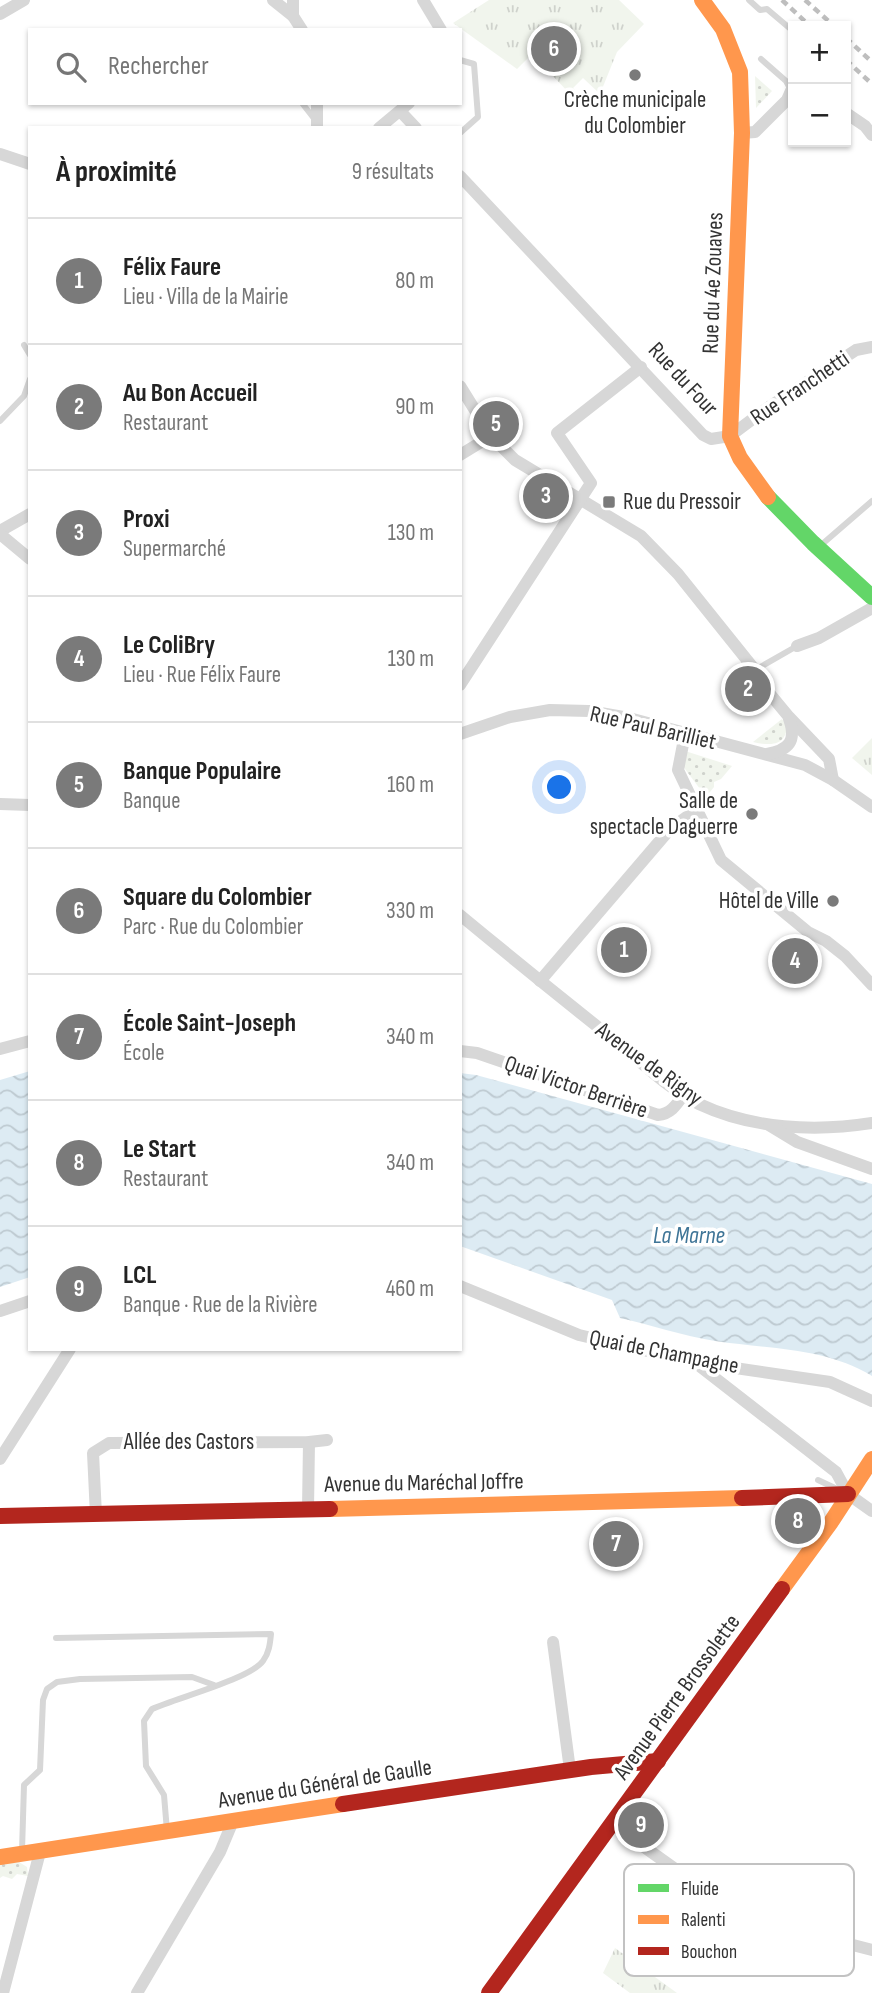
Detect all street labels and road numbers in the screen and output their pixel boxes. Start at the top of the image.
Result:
street label: Rue du 4e Zouaves [697,212,729,354]
street label: Rue du Four [642,336,724,422]
street label: Rue Franchetti [745,345,855,431]
street label: Rue Paul Barilliet [587,700,719,756]
street label: Avenue de Rigny [589,1015,708,1112]
street label: Quai Victor Berrière [501,1049,651,1125]
street label: Quai de Champagne [587,1324,741,1380]
street label: Allée des Castors [123,1428,254,1456]
street label: Avenue du Maréchal Joffre [323,1467,524,1499]
street label: Avenue Pierre Brossolette [607,1609,746,1786]
street label: Avenue du Général de Gaulle [215,1753,434,1815]

